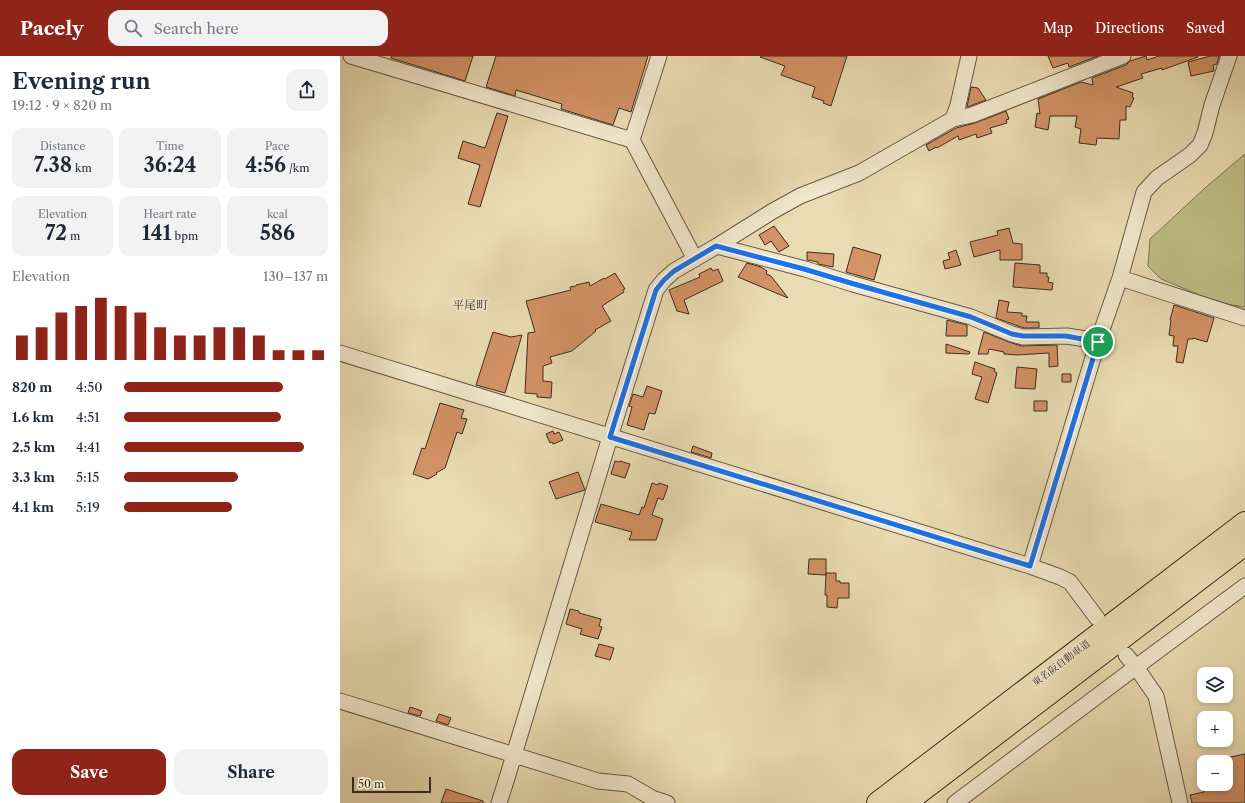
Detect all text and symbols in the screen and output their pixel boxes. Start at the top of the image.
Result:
search box [108,10,388,46]
text: Pacely [20,17,84,40]
icon: search [122,17,144,39]
text: Search here [154,19,239,38]
text: Map [1043,19,1073,37]
text: Directions [1095,19,1164,37]
text: Saved [1186,19,1225,37]
text: Evening run [12,68,151,95]
button: share [286,69,328,111]
text: 19:12 · 9 × 820 m [12,97,112,113]
text: Distance [40,139,85,153]
text: Time [156,139,184,153]
text: Pace [265,139,290,153]
text: 7.38 [34,153,72,177]
text: 36:24 [144,153,196,177]
text: 4:56 [245,153,286,177]
text: km [72,161,92,175]
text: /km [286,161,309,175]
text: Elevation [38,207,87,221]
text: Heart rate [143,207,197,221]
text: kcal [267,207,288,221]
text: 72 [45,221,67,245]
text: 141 [142,221,172,245]
text: 586 [260,221,295,245]
text: m [67,229,80,243]
text: bpm [172,229,198,243]
text: Elevation [12,268,70,284]
text: 130–137 m [263,268,328,284]
district label: 平尾町 [452,297,488,312]
pin [1081,325,1115,359]
icon: arrive [1087,331,1109,353]
text: 820 m [12,379,52,395]
text: 4:50 [76,379,102,395]
text: 1.6 km [12,409,54,425]
text: 4:51 [76,409,100,425]
text: 2.5 km [12,439,55,455]
text: 4:41 [76,439,100,455]
text: 3.3 km [12,469,55,485]
text: 5:15 [76,469,99,485]
text: 4.1 km [12,499,54,515]
text: 5:19 [76,499,100,515]
street label: 東名阪自動車道 [1029,637,1093,689]
map controls [1197,667,1233,791]
button: layers [1197,667,1233,703]
button: + [1197,711,1233,747]
button: Save [12,749,166,795]
button: Share [174,749,328,795]
button: − [1197,755,1233,791]
scale bar [352,775,431,794]
text: 50 m [358,777,384,791]

